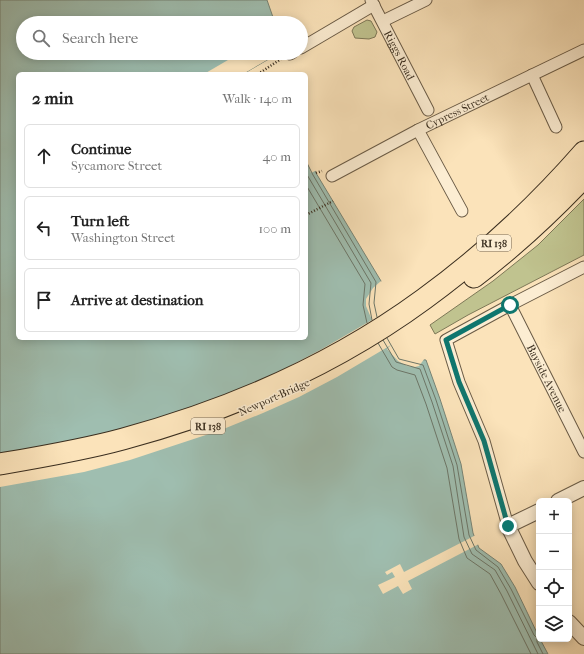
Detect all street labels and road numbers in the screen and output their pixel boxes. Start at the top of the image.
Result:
street label: Riggs Road [381,28,418,83]
street label: Cypress Street [424,91,491,132]
road number: RI 138 [477,235,511,251]
street label: Bayside Avenue [524,342,569,415]
street label: Newport Bridge [237,376,312,419]
road number: RI 138 [191,418,225,434]

